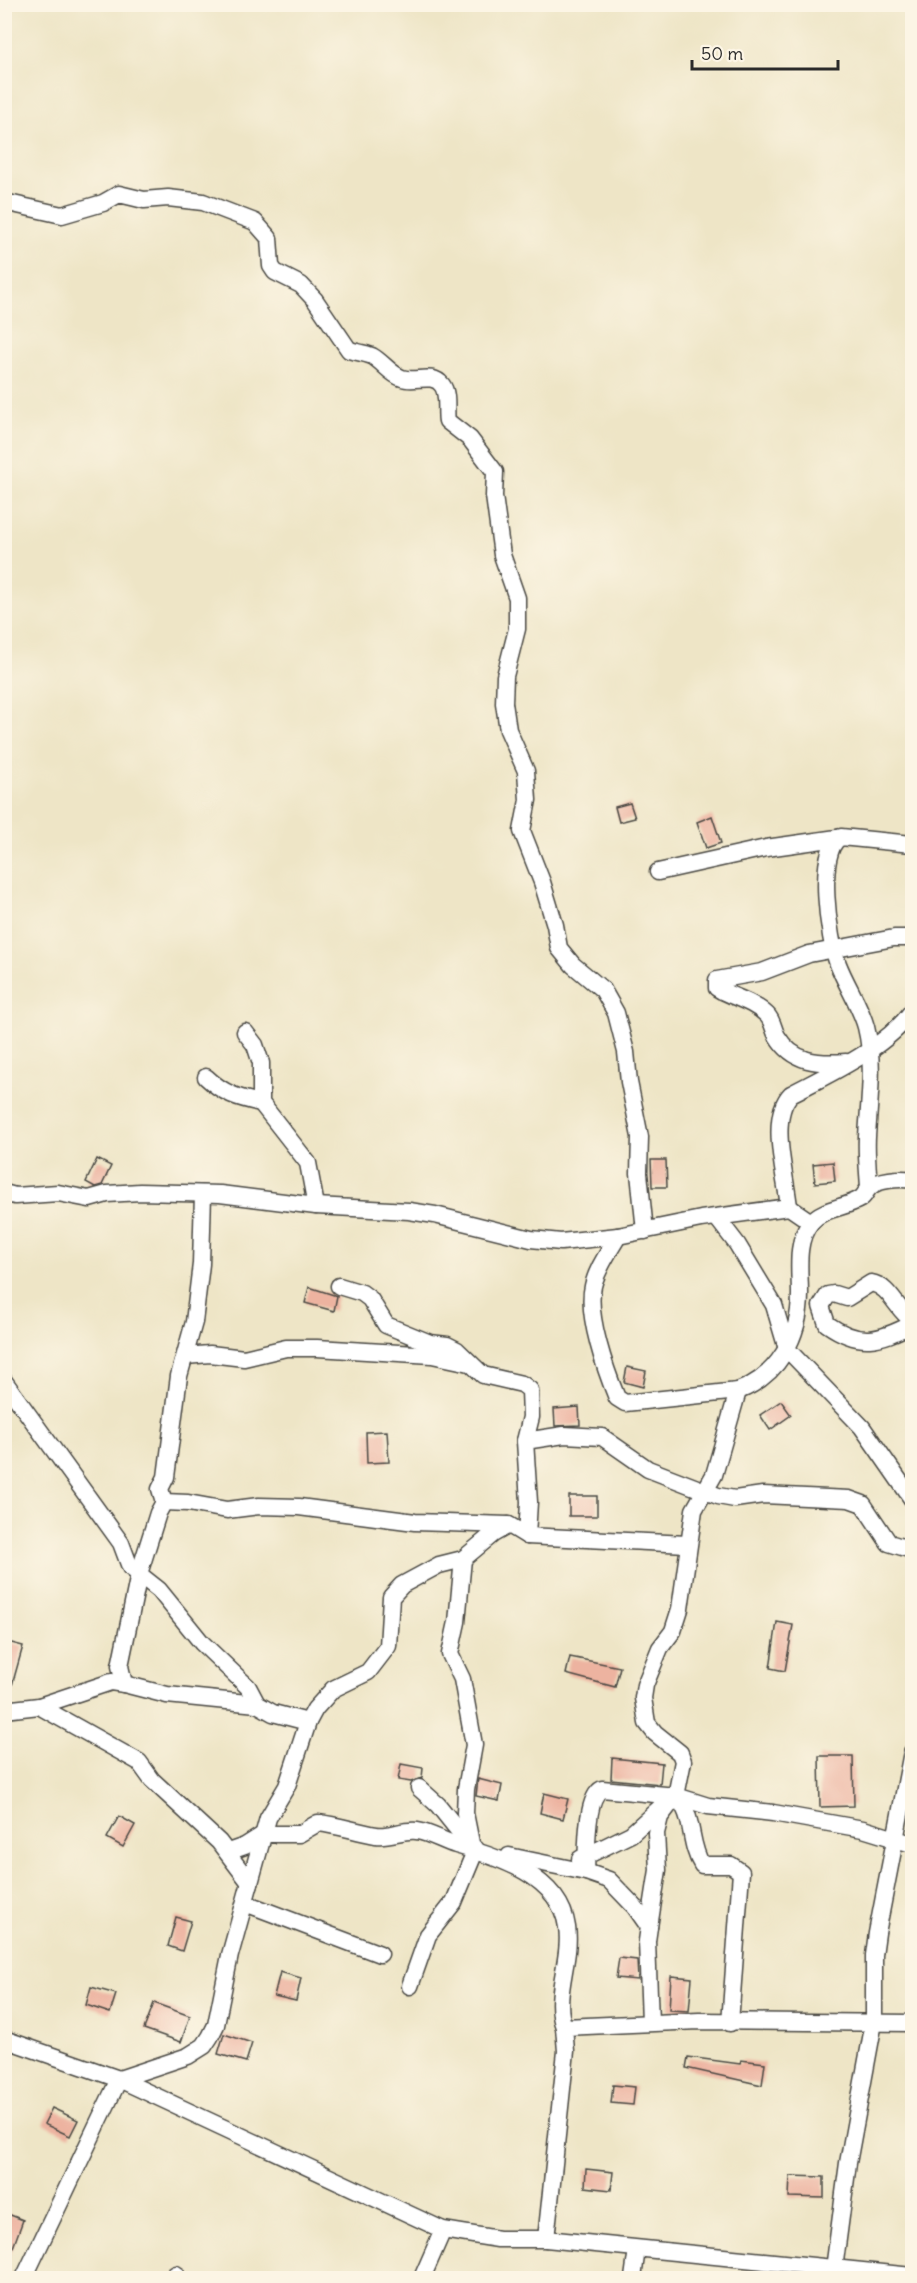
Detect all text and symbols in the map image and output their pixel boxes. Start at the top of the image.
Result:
scale bar [692,33,838,71]
text: 50 m [701,42,743,65]

